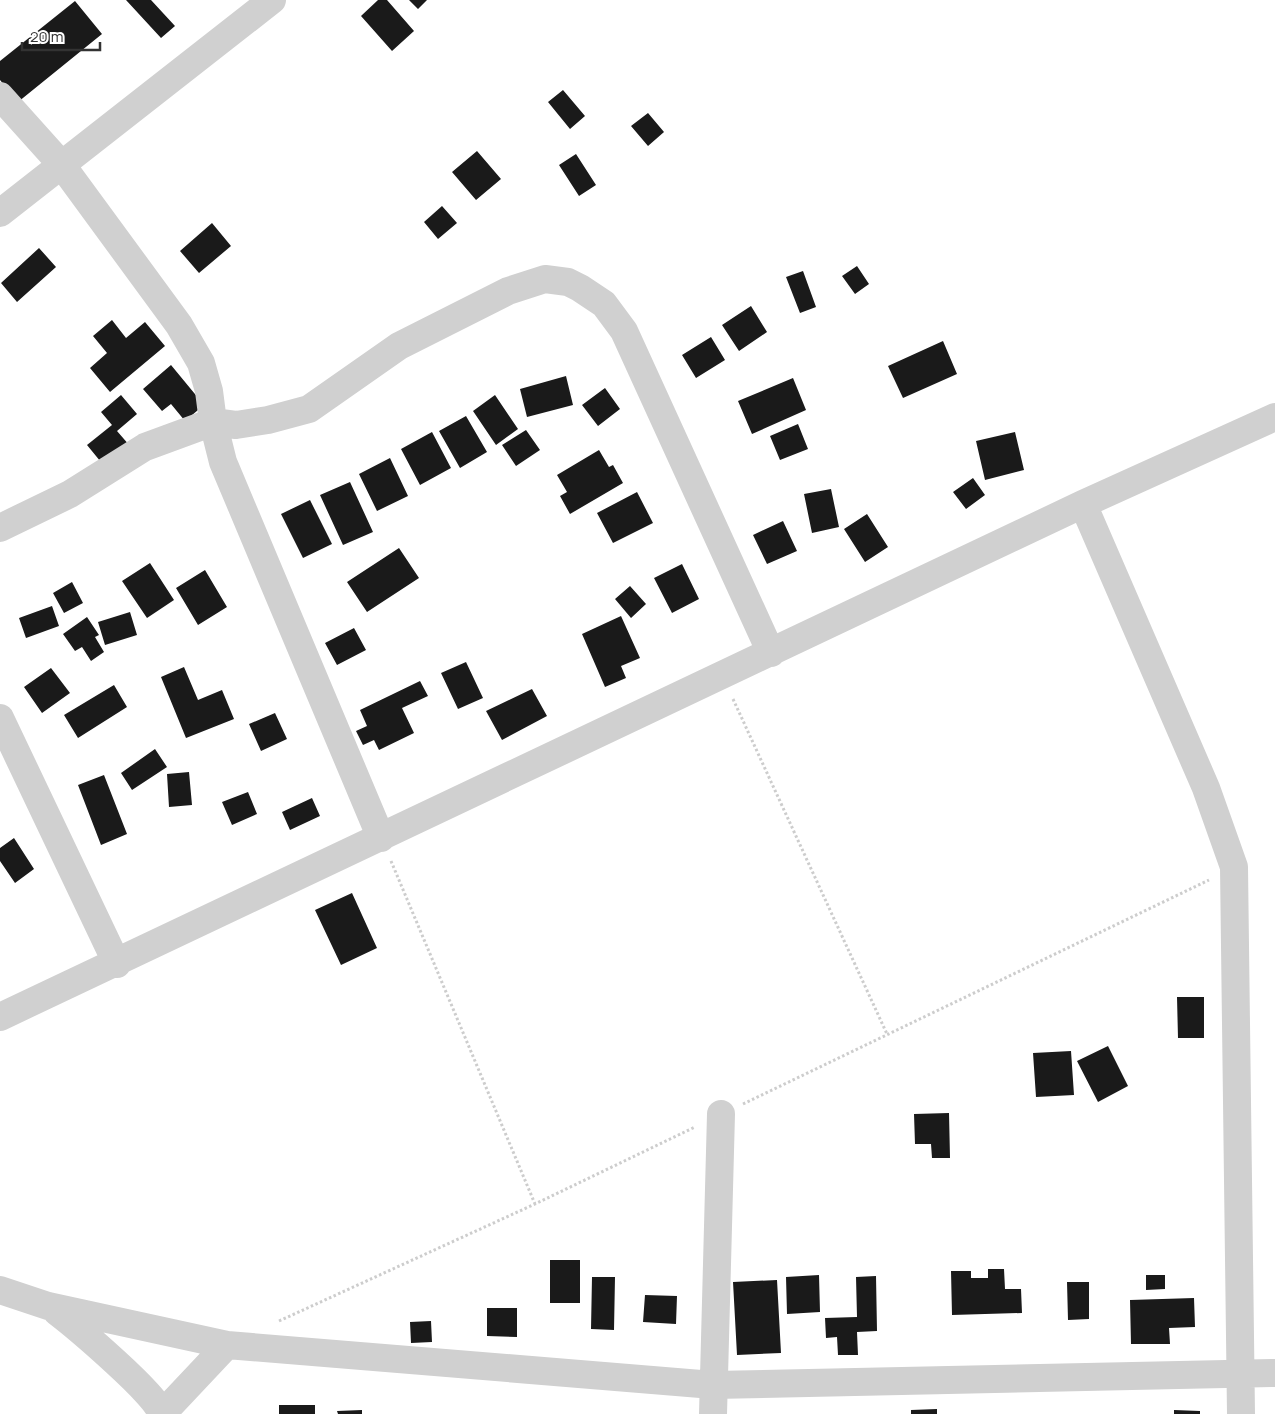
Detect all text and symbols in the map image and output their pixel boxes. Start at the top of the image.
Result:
scale bar [22,20,100,52]
text: 20 m [30,26,63,47]

